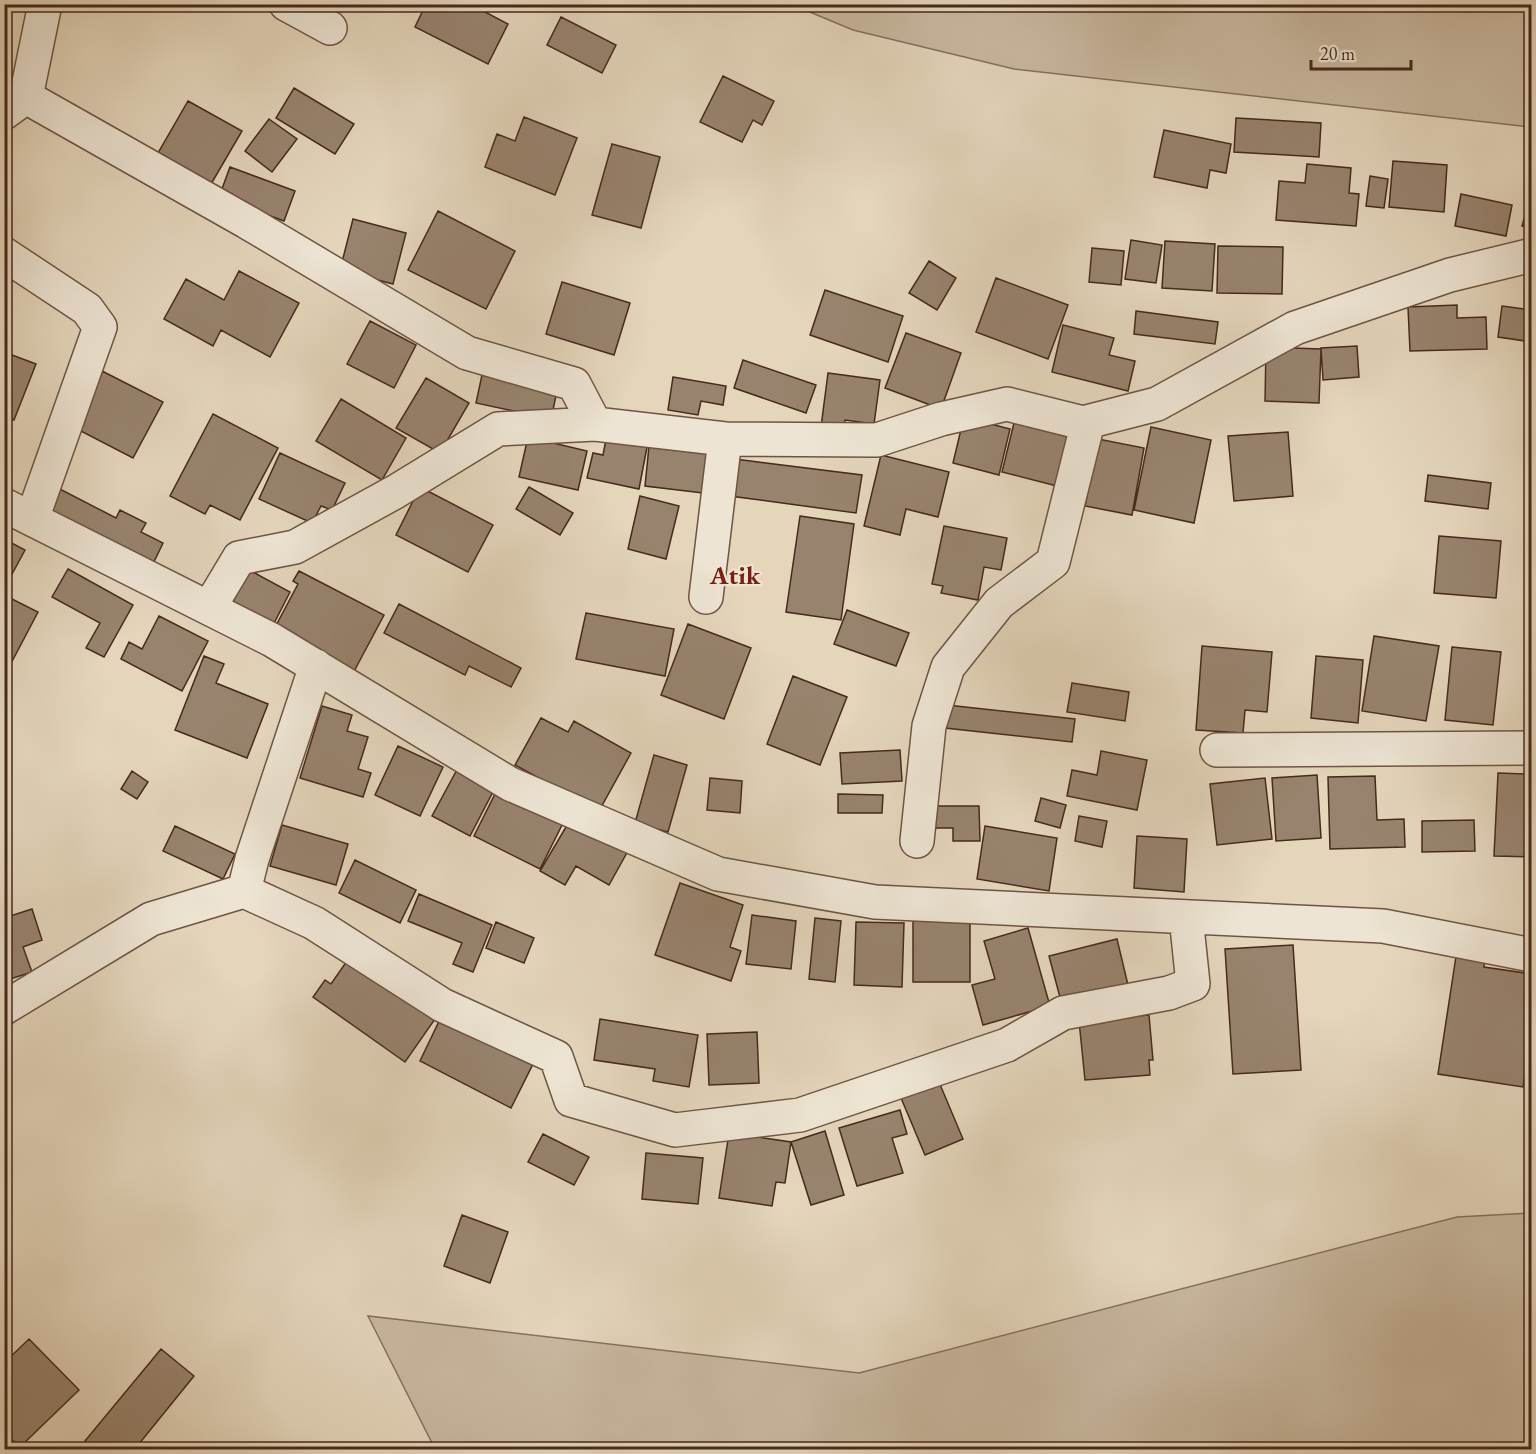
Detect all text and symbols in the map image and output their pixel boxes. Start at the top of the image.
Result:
scale bar [1311,33,1412,71]
text: 20 m [1320,42,1355,65]
district label: Atik [709,558,761,592]

